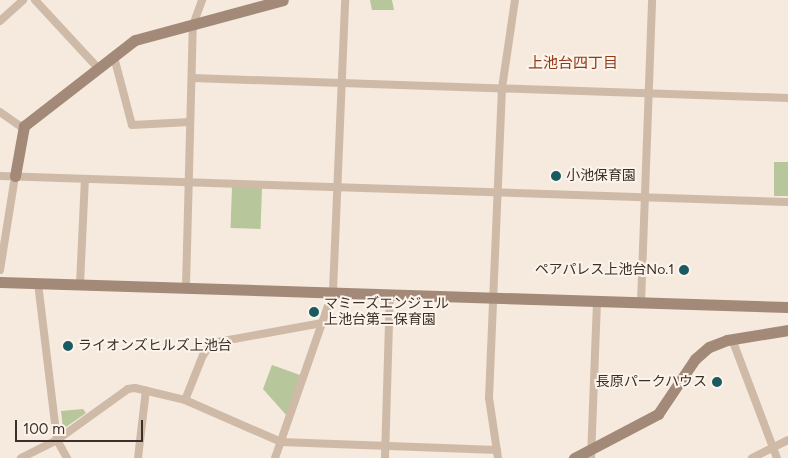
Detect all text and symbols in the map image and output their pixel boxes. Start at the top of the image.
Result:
district label: 上池台四丁目 [528,55,618,73]
place label: 小池保育園 [566,168,636,184]
marker: 小池保育園 [550,170,562,182]
place label: ペアパレス上池台No.1 [534,262,674,278]
marker: ペアパレス上池台No.1 [678,264,690,276]
place label: マミーズエンジェル 上池台第二保育園 [324,296,450,328]
marker: マミーズエンジェル 上池台第二保育園 [308,306,320,318]
place label: ライオンズヒルズ上池台 [78,338,232,354]
marker: ライオンズヒルズ上池台 [62,340,74,352]
place label: 長原パークハウス [595,374,707,390]
marker: 長原パークハウス [711,376,723,388]
scale bar [18,410,145,442]
text: 100 m [23,420,65,438]

